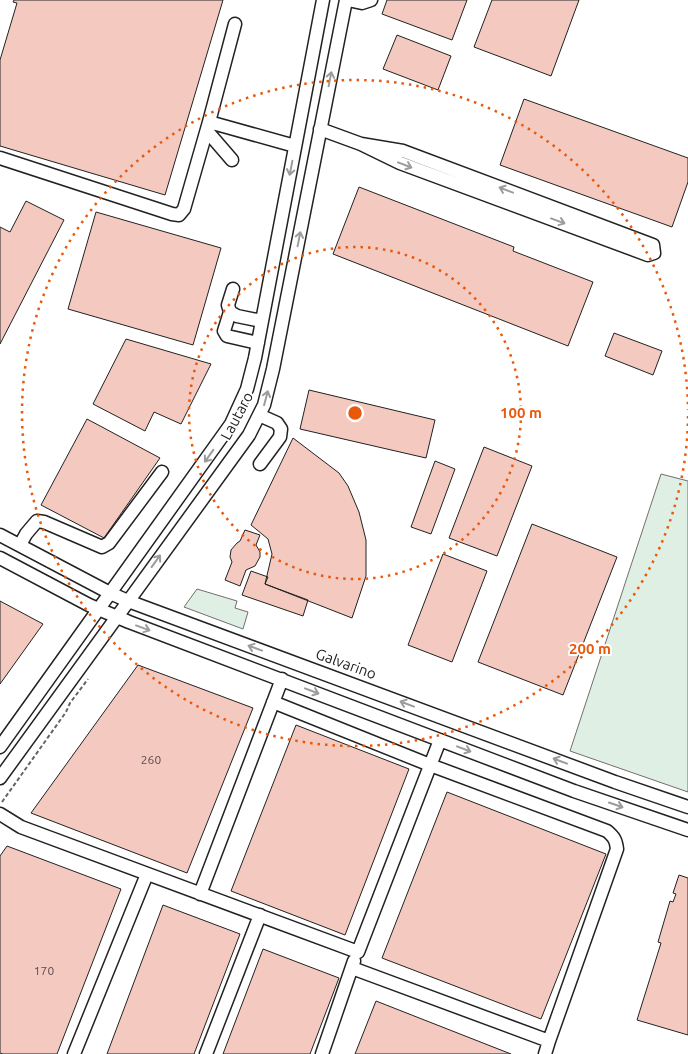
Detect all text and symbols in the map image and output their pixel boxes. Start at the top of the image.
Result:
one-way arrow [326,72,336,88]
one-way arrow [285,160,295,176]
one-way arrow [397,160,412,170]
one-way arrow [499,185,514,194]
one-way arrow [549,217,565,226]
one-way arrow [295,231,304,247]
street label: Lautaro [217,389,256,443]
one-way arrow [261,390,271,406]
centre of rings [346,404,364,422]
text: 100 m [500,404,542,421]
one-way arrow [204,449,214,463]
one-way arrow [151,555,162,568]
one-way arrow [135,624,151,633]
text: 200 m [569,640,611,657]
one-way arrow [248,643,263,652]
street label: Galvarino [314,645,379,682]
one-way arrow [304,687,319,696]
one-way arrow [400,699,416,708]
one-way arrow [456,745,471,754]
house number: 260 [141,753,161,766]
one-way arrow [552,756,568,765]
one-way arrow [608,801,623,810]
house number: 170 [34,964,54,977]

